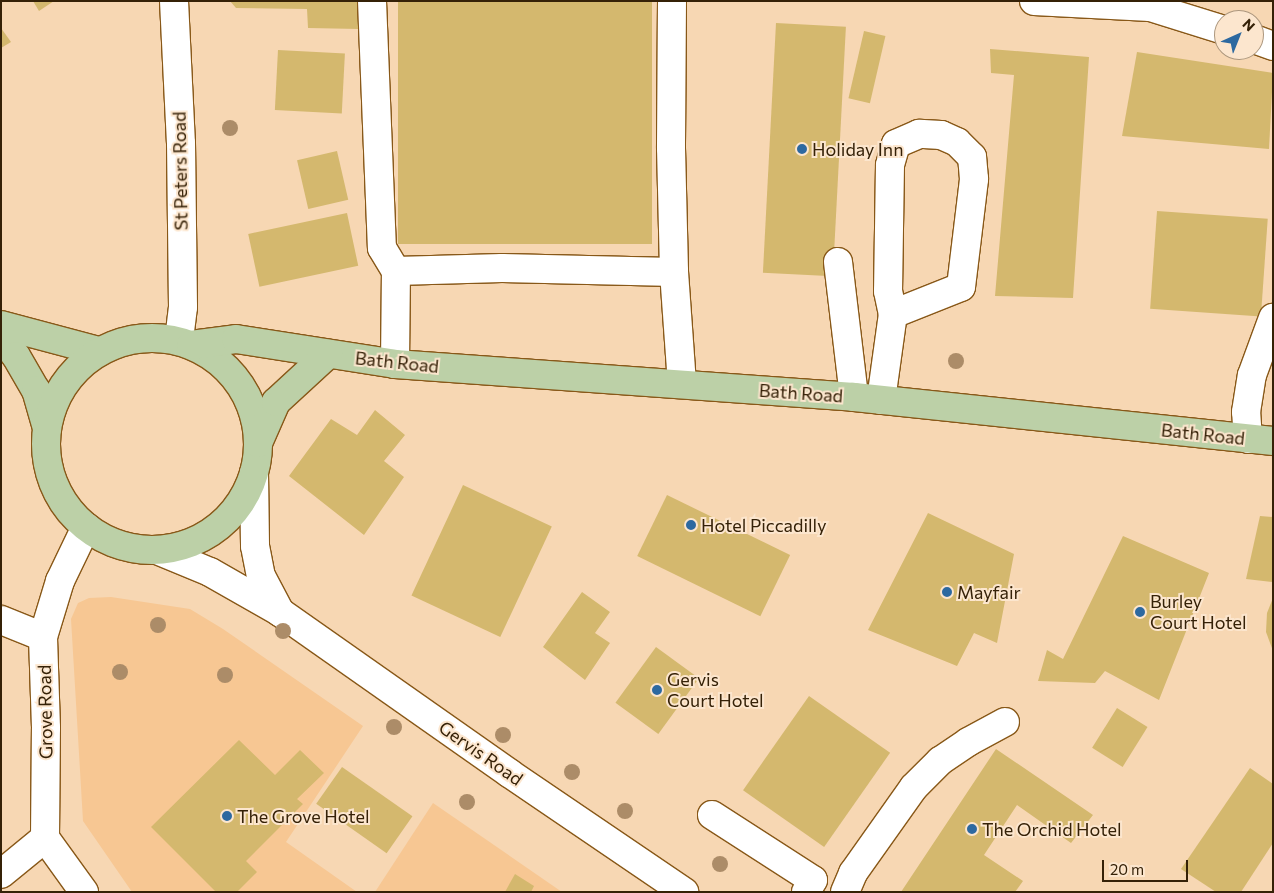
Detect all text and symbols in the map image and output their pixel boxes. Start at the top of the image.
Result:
north arrow [1214,10,1264,60]
text: N [1239,15,1259,34]
street label: St Peters Road [168,111,192,231]
place label: Holiday Inn [812,138,903,160]
marker: Holiday Inn [796,143,808,155]
street label: Bath Road [354,347,440,377]
street label: Bath Road [758,379,844,407]
street label: Bath Road [1160,419,1246,449]
place label: Hotel Piccadilly [701,514,826,536]
marker: Hotel Piccadilly [685,519,697,531]
place label: Mayfair [957,581,1021,603]
marker: Mayfair [941,586,953,598]
place label: Burley Court Hotel [1150,591,1247,634]
marker: Burley Court Hotel [1134,606,1146,618]
street label: Grove Road [33,665,57,759]
place label: Gervis Court Hotel [667,669,764,712]
marker: Gervis Court Hotel [651,684,663,696]
street label: Gervis Road [435,716,527,790]
place label: The Grove Hotel [237,805,370,827]
marker: The Grove Hotel [221,810,233,822]
place label: The Orchid Hotel [982,818,1121,840]
marker: The Orchid Hotel [966,823,978,835]
scale bar [1104,850,1190,882]
text: 20 m [1110,860,1144,878]

